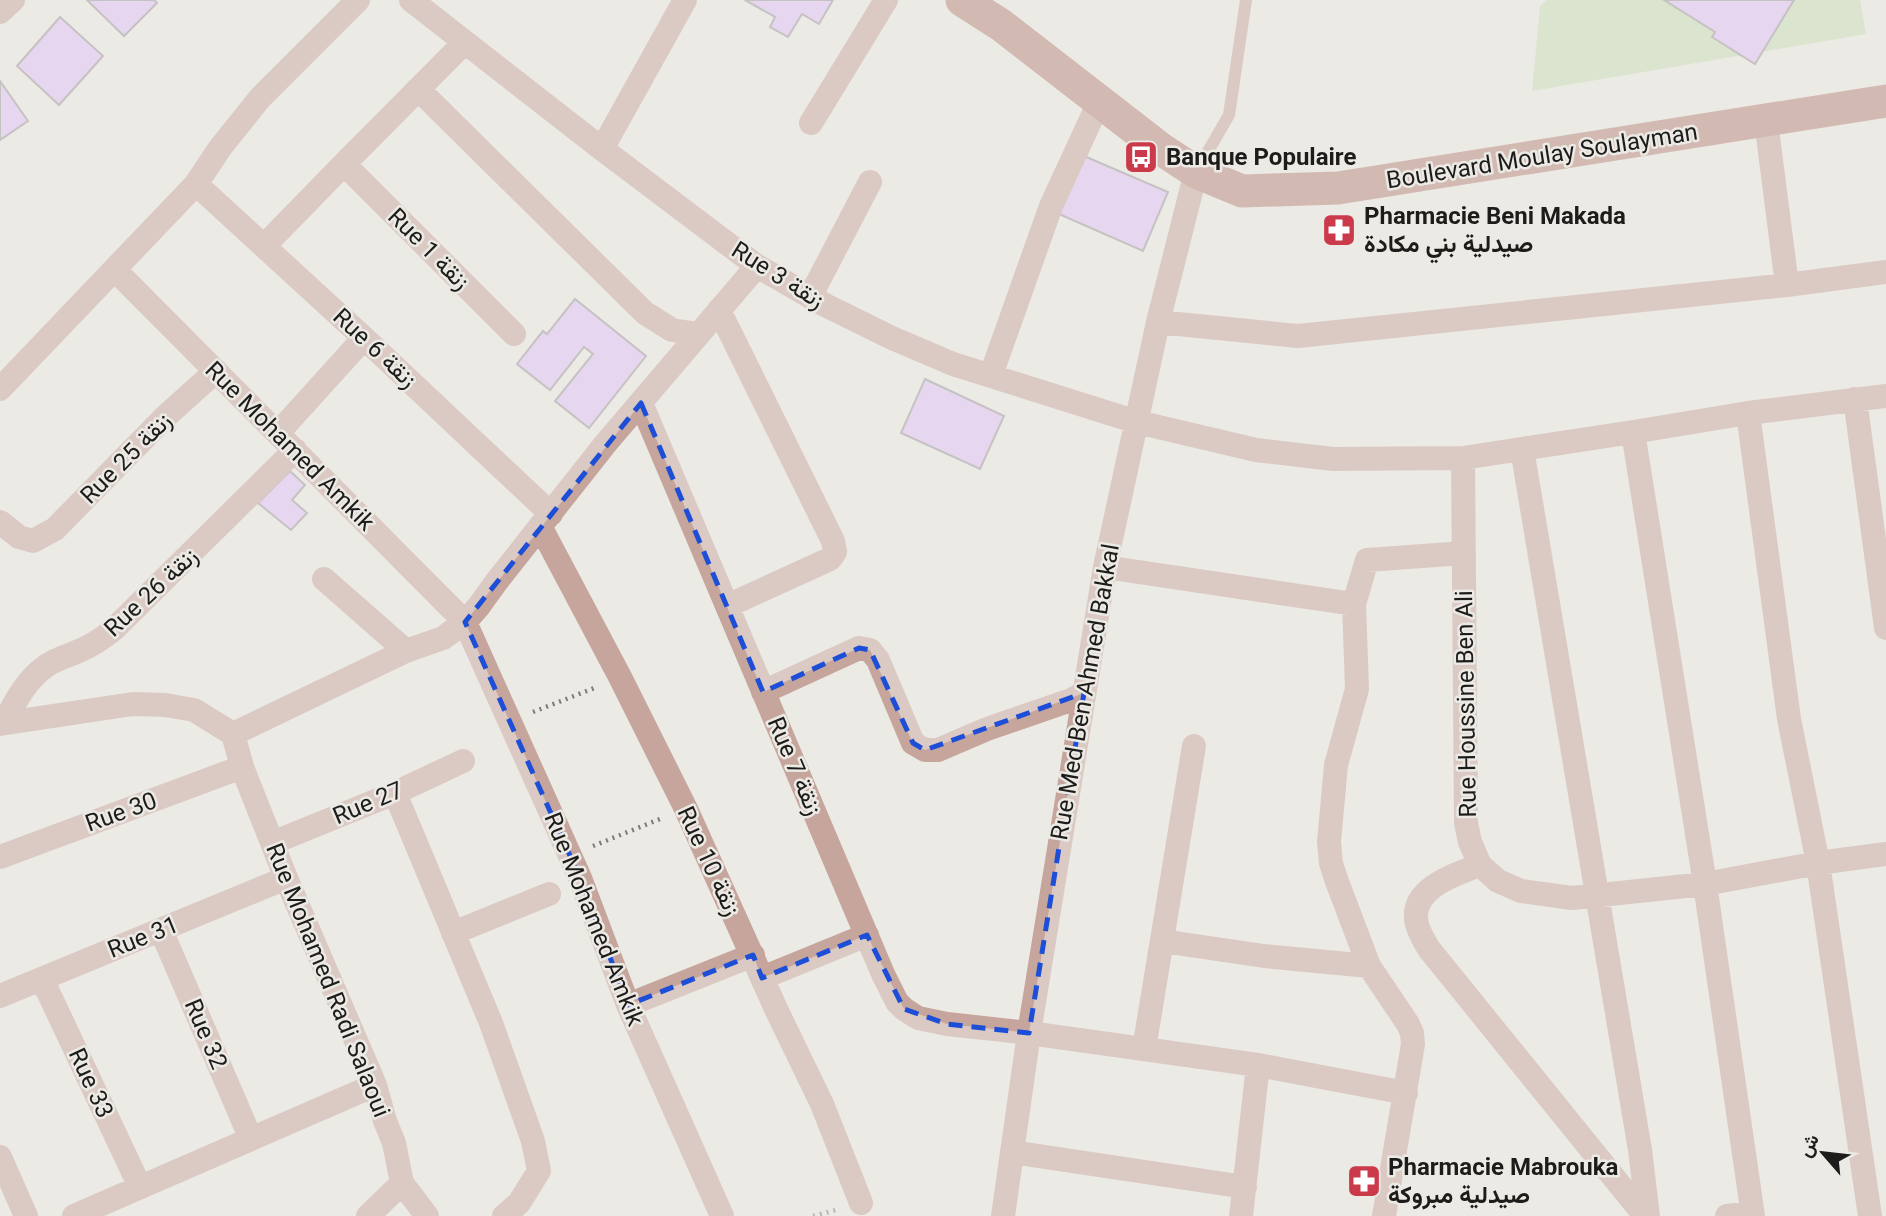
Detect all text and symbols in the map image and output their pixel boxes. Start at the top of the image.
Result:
street label: Boulevard Moulay Soulayman [1384,118,1700,194]
bus stop icon: Banque Populaire [1122,138,1160,176]
place label: Banque Populaire [1166,143,1356,171]
street label: Rue 1 زنقة [382,202,476,296]
place label: Pharmacie Beni Makada صيدلية بني مكادة [1364,202,1626,264]
pharmacy icon: Pharmacie Beni Makada صيدلية بني مكادة [1320,211,1358,249]
street label: Rue 3 زنقة [726,236,829,315]
street label: Rue 6 زنقة [327,302,423,394]
street label: Rue Mohamed Amkik [200,356,381,537]
street label: Rue 25 زنقة [75,407,178,510]
street label: Rue 26 زنقة [99,542,204,643]
street label: Rue Med Ben Ahmed Bakkal [1045,542,1125,842]
street label: Rue Houssine Ben Ali [1450,590,1482,818]
street label: Rue 7 زنقة [761,713,828,820]
street label: Rue 27 [329,776,407,830]
street label: Rue 30 [82,786,160,838]
street label: Rue 10 زنقة [671,802,747,921]
street label: Rue Mohamed Amkik [538,808,650,1031]
street label: Rue Mohamed Radi Salaoui [260,839,396,1121]
street label: Rue 31 [104,910,182,964]
street label: Rue 32 [179,995,233,1073]
street label: Rue 33 [63,1044,119,1122]
north arrow [1788,1118,1858,1188]
text: ش [1793,1130,1824,1161]
place label: Pharmacie Mabrouka صيدلية مبروكة [1388,1153,1619,1210]
pharmacy icon: Pharmacie Mabrouka صيدلية مبروكة [1345,1162,1383,1200]

